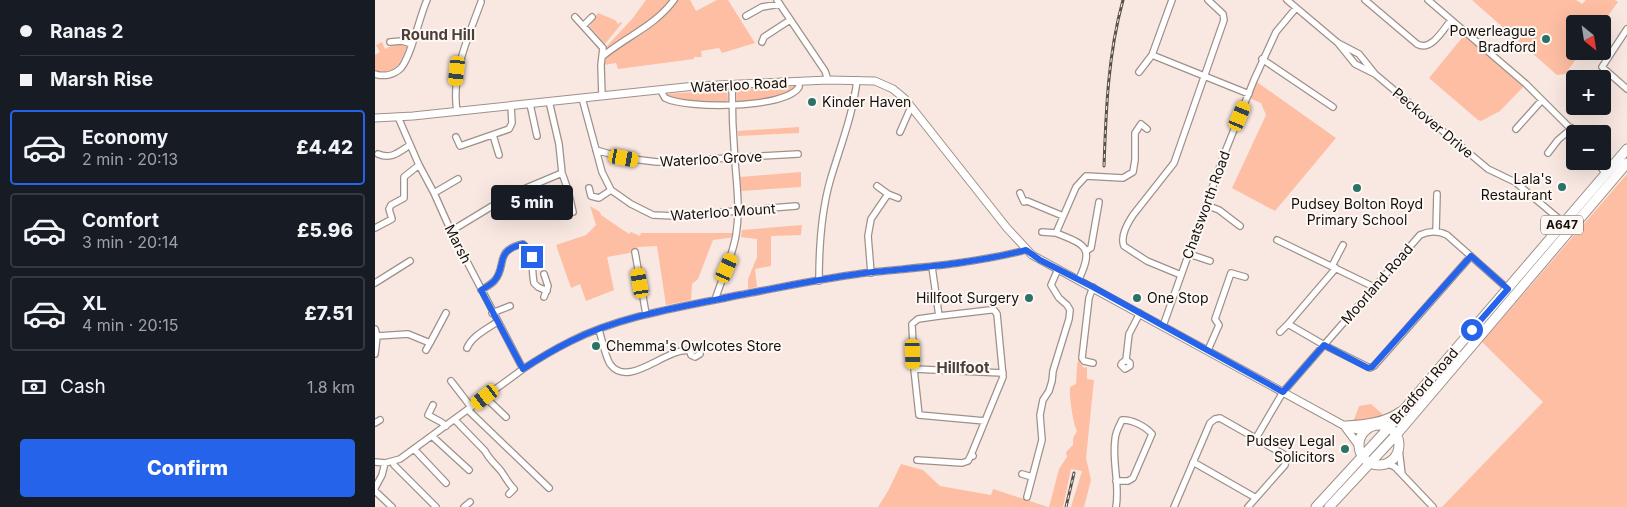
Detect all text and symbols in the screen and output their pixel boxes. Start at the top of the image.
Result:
north arrow [1566,15,1611,60]
map controls [1566,15,1611,170]
text: Ranas 2 [50,20,123,43]
place label: Powerleague Bradford [1450,22,1536,55]
district label: Round Hill [401,25,475,44]
marker: Powerleague Bradford [1540,33,1552,45]
car [447,55,466,87]
text: Marsh Rise [50,68,153,91]
button: + [1566,70,1611,115]
street label: Waterloo Road [690,73,788,96]
street label: Peckover Drive [1389,84,1477,161]
place label: Kinder Haven [822,93,911,110]
marker: Kinder Haven [806,96,818,108]
car [1227,99,1252,133]
icon: car [22,125,67,170]
button: − [1566,125,1611,170]
text: Economy [82,126,168,149]
text: £4.42 [296,136,353,159]
street label: Waterloo Grove [659,147,763,170]
car [607,148,640,168]
street label: Chatsworth Road [1178,148,1233,261]
text: 2 min · 20:13 [82,149,178,169]
place label: Lala's Restaurant [1481,170,1552,203]
marker: Lala's Restaurant [1556,181,1568,193]
marker: Pudsey Bolton Royd Primary School [1351,182,1363,194]
callout: 5 min [491,184,573,220]
text: 5 min [510,192,554,212]
place label: Pudsey Bolton Royd Primary School [1291,195,1423,228]
street label: Waterloo Mount [670,199,777,224]
icon: car [22,208,67,253]
text: Comfort [82,209,159,232]
road number: A647 [1541,216,1583,234]
text: £5.96 [297,219,353,242]
street label: Marsh [441,221,475,266]
text: 3 min · 20:14 [82,232,179,252]
street label: Moorland Road [1337,240,1416,327]
route end [521,246,543,268]
car [714,251,739,285]
car [630,267,649,299]
place label: Hillfoot Surgery [916,289,1019,306]
place label: One Stop [1147,289,1208,306]
icon: car [22,291,67,336]
text: XL [82,292,107,315]
marker: Hillfoot Surgery [1023,292,1035,304]
marker: One Stop [1131,292,1143,304]
text: £7.51 [304,302,353,325]
text: 4 min · 20:15 [82,315,178,335]
route start [1461,319,1483,341]
place label: Chemma's Owlcotes Store [606,337,781,354]
car [904,339,921,369]
marker: Chemma's Owlcotes Store [590,340,602,352]
street label: Bradford Road [1386,344,1461,427]
district label: Hillfoot [937,358,990,377]
icon: cash [20,373,48,401]
text: Cash [60,375,106,398]
text: 1.8 km [307,377,355,397]
car [468,382,501,412]
place label: Pudsey Legal Solicitors [1246,432,1335,465]
button: Confirm [20,439,355,497]
marker: Pudsey Legal Solicitors [1339,443,1351,455]

